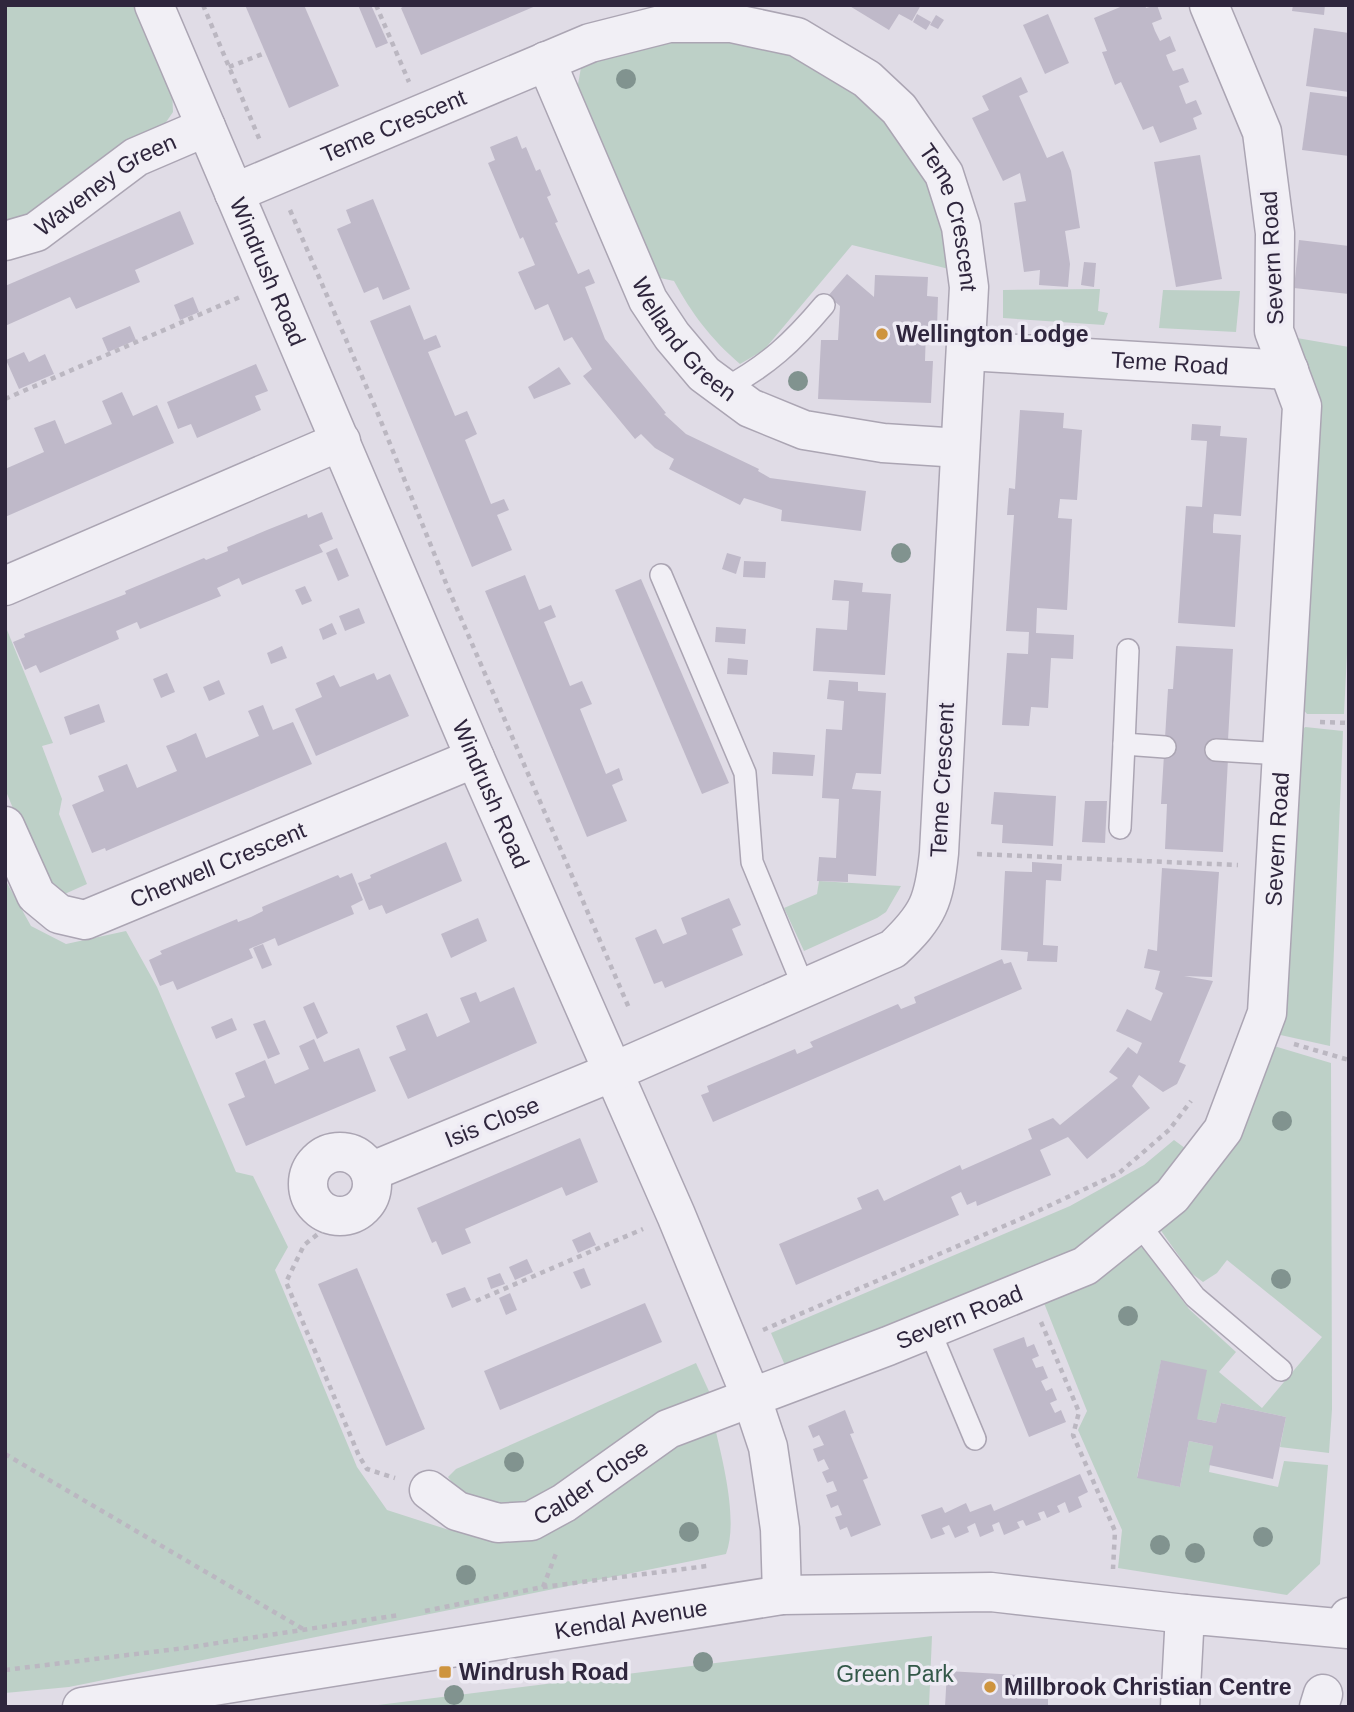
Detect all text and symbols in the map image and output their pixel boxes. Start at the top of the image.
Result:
street label: Teme Crescent [317,84,470,168]
street label: Waveney Green [30,128,180,241]
street label: Teme Crescent [914,138,982,293]
street label: Severn Road [1256,190,1288,326]
street label: Windrush Road [225,194,311,350]
street label: Welland Green [627,273,741,406]
place label: Wellington Lodge [896,321,1089,347]
marker: Wellington Lodge [874,326,890,342]
street label: Teme Road [1110,347,1229,379]
street label: Teme Crescent [925,701,959,858]
street label: Windrush Road [447,716,535,872]
street label: Severn Road [1260,771,1294,907]
street label: Cherwell Crescent [126,817,310,913]
street label: Isis Close [441,1091,543,1153]
street label: Severn Road [892,1280,1026,1354]
street label: Calder Close [529,1434,653,1530]
street label: Kendal Avenue [553,1594,709,1644]
place label: Windrush Road [459,1659,629,1685]
park label: Green Park [836,1661,954,1687]
marker: Windrush Road [437,1664,453,1680]
place label: Millbrook Christian Centre [1004,1674,1292,1700]
marker: Millbrook Christian Centre [982,1679,998,1695]

